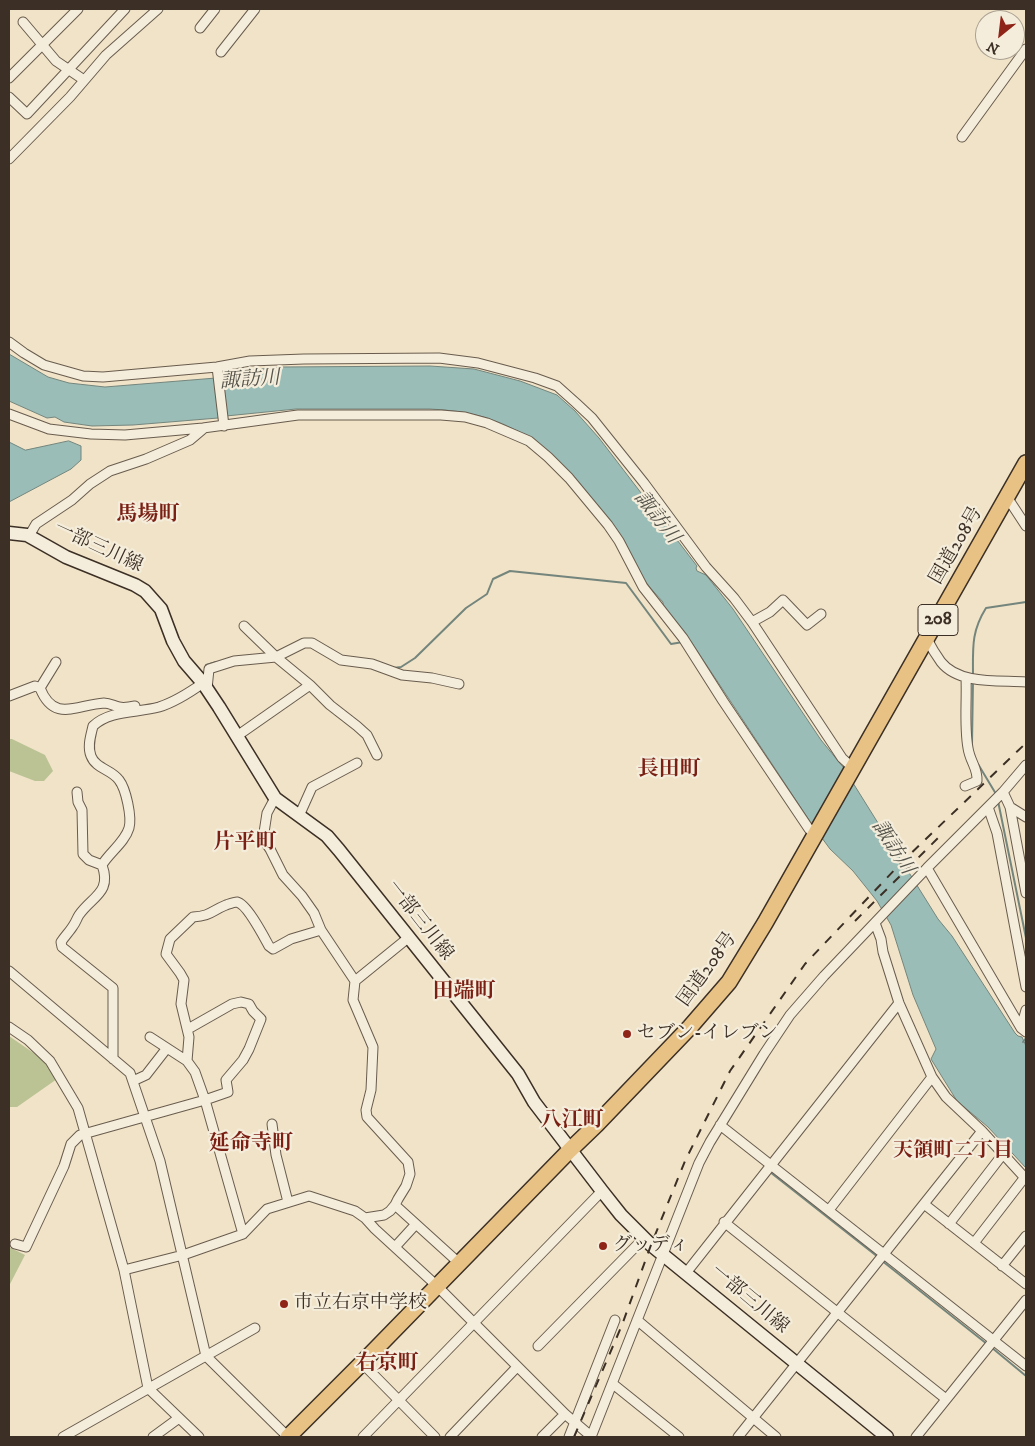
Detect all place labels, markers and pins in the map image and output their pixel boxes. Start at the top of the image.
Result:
place label: セブン-イレブン [637,1023,778,1045]
marker: セブン-イレブン [621,1028,633,1040]
place label: グッディ [613,1235,689,1257]
marker: グッディ [597,1240,609,1252]
place label: 市立右京中学校 [294,1293,427,1315]
marker: 市立右京中学校 [278,1298,290,1310]

